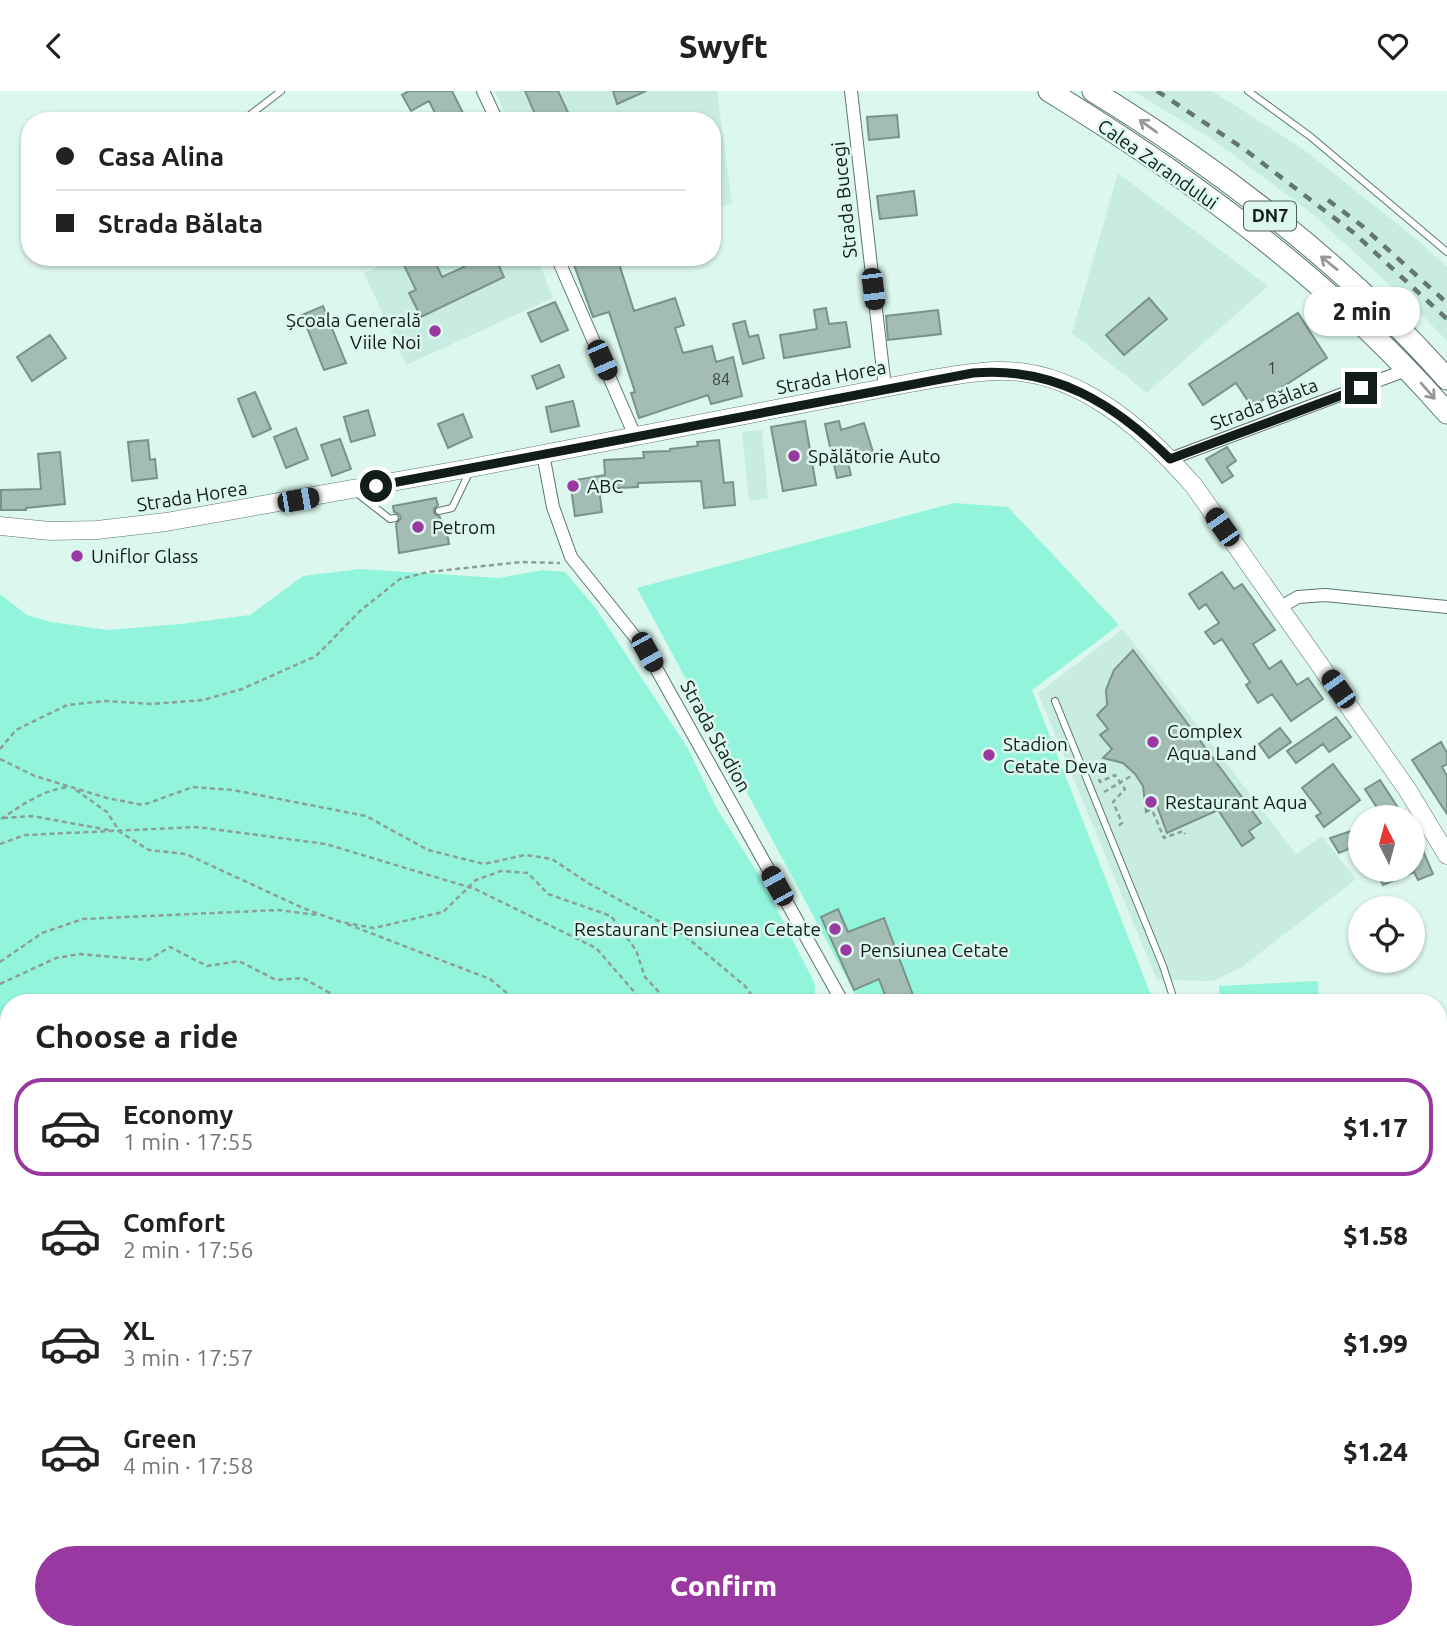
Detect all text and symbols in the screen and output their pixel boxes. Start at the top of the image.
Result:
icon: back [35,27,73,65]
icon: heart [1374,27,1412,65]
text: Swyft [679,28,768,64]
street label: Calea Zarandului [1094,114,1222,214]
one-way arrow [1139,119,1158,133]
street label: Strada Bucegi [827,141,861,259]
text: Casa Alina [98,142,224,171]
road number: DN7 [1244,201,1296,231]
text: Strada Bălata [98,209,263,238]
one-way arrow [1320,256,1339,271]
car [861,267,886,311]
callout: 2 min [1303,287,1419,335]
text: 2 min [1333,299,1391,324]
place label: Școala Generală Viile Noi [286,309,421,353]
marker: Școala Generală Viile Noi [427,323,443,339]
car [584,337,621,383]
street label: Strada Horea [774,356,888,398]
house number: 1 [1267,359,1277,377]
house number: 84 [712,370,730,388]
route end [1345,372,1377,404]
street label: Strada Bălata [1207,373,1321,435]
one-way arrow [1420,382,1436,400]
place label: Spălătorie Auto [808,445,941,467]
marker: Spălătorie Auto [786,448,802,464]
route start [360,470,392,502]
place label: ABC [587,475,623,497]
street label: Strada Horea [135,476,249,516]
marker: ABC [565,478,581,494]
car [276,486,321,514]
car [1202,504,1243,550]
place label: Petrom [432,516,496,538]
marker: Petrom [410,519,426,535]
place label: Uniflor Glass [91,545,198,567]
marker: Uniflor Glass [69,548,85,564]
car [628,629,667,675]
car [1318,666,1359,712]
street label: Strada Stadion [676,676,756,796]
place label: Complex Aqua Land [1167,720,1257,764]
place label: Stadion Cetate Deva [1003,733,1108,777]
marker: Complex Aqua Land [1145,734,1161,750]
marker: Stadion Cetate Deva [981,747,997,763]
place label: Restaurant Aqua [1165,791,1307,813]
marker: Restaurant Aqua [1143,794,1159,810]
north arrow [1348,805,1424,882]
map controls [1348,805,1425,973]
car [758,863,797,909]
button: locate [1348,896,1425,973]
place label: Restaurant Pensiunea Cetate [574,918,821,940]
marker: Restaurant Pensiunea Cetate [827,921,843,937]
place label: Pensiunea Cetate [860,939,1009,961]
marker: Pensiunea Cetate [838,942,854,958]
text: Choose a ride [35,1018,238,1054]
icon: car [39,1096,102,1159]
text: Economy [123,1100,233,1129]
text: $1.17 [1343,1113,1408,1142]
text: 1 min · 17:55 [123,1129,254,1154]
icon: car [39,1204,102,1267]
text: Comfort [123,1208,226,1237]
text: $1.58 [1343,1221,1408,1250]
text: 2 min · 17:56 [123,1237,254,1262]
icon: car [39,1312,102,1375]
text: XL [123,1316,154,1345]
text: $1.99 [1343,1329,1408,1358]
text: 3 min · 17:57 [123,1345,254,1370]
icon: car [39,1420,102,1483]
text: Green [123,1424,197,1453]
text: $1.24 [1343,1437,1408,1466]
text: 4 min · 17:58 [123,1453,254,1478]
button: Confirm [35,1546,1412,1626]

